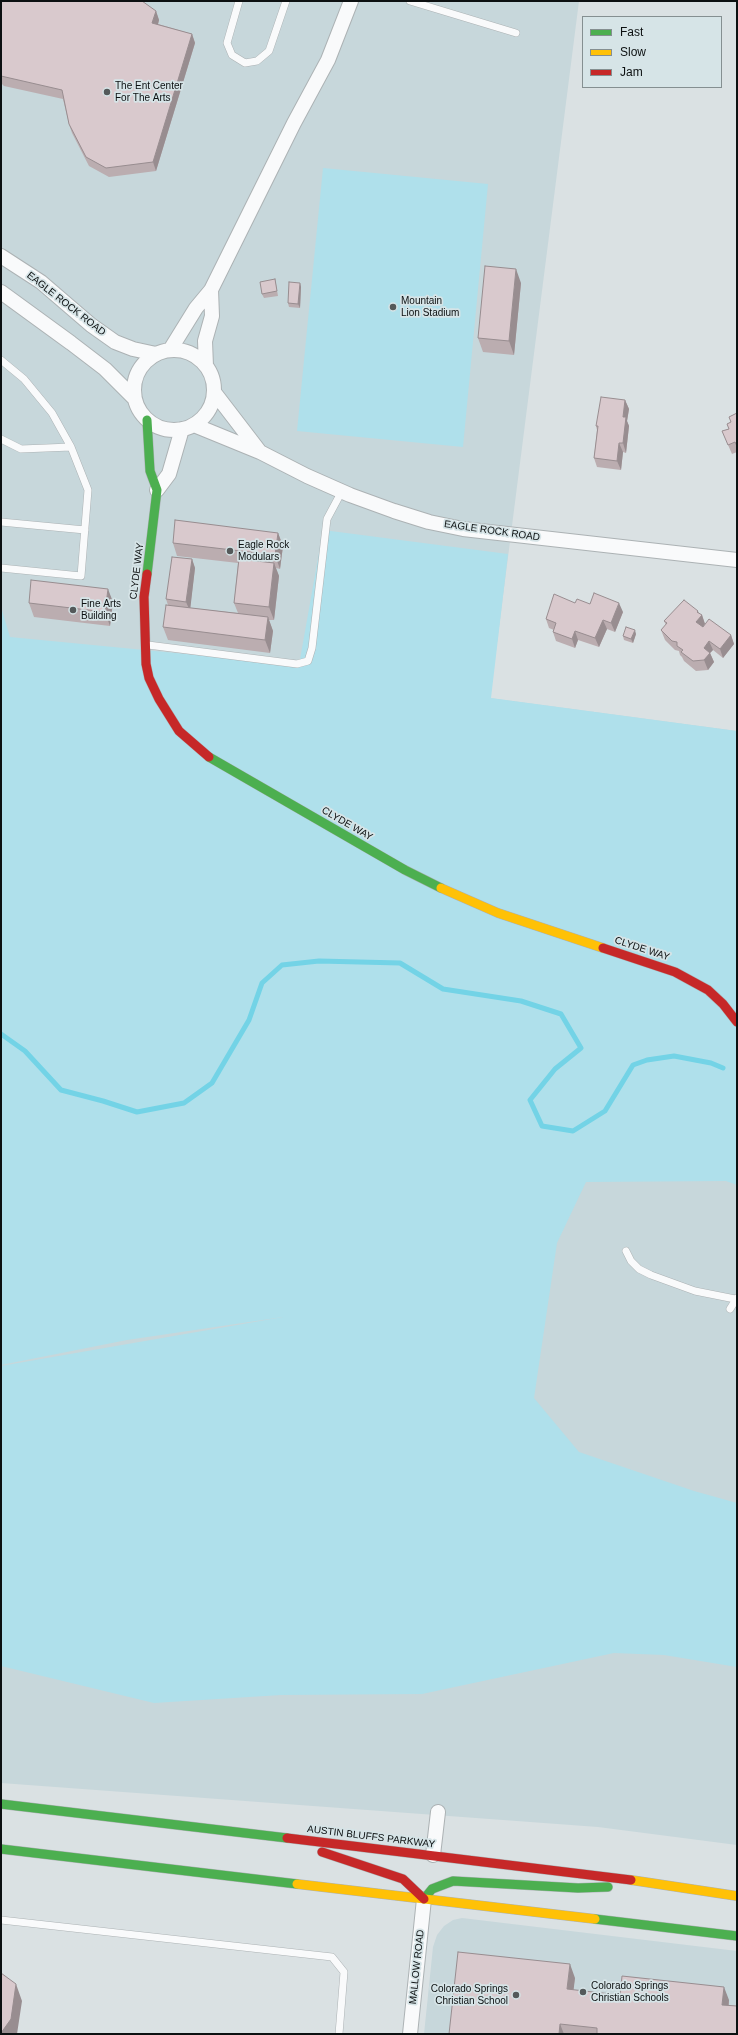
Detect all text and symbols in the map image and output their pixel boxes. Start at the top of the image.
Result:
legend [582,16,722,88]
text: Fast [620,25,643,39]
text: Slow [620,45,646,59]
text: Jam [620,65,643,79]
place label: The Ent Center For The Arts [115,80,183,104]
marker: The Ent Center For The Arts [102,87,112,97]
street label: EAGLE ROCK ROAD [24,270,108,338]
place label: Mountain Lion Stadium [401,295,459,318]
marker: Mountain Lion Stadium [388,302,398,312]
street label: EAGLE ROCK ROAD [443,518,541,544]
place label: Eagle Rock Modulars [238,539,289,562]
street label: CLYDE WAY [128,542,146,600]
marker: Eagle Rock Modulars [225,546,235,556]
place label: Fine Arts Building [81,598,121,622]
marker: Fine Arts Building [68,605,78,615]
street label: CLYDE WAY [319,805,375,843]
street label: CLYDE WAY [613,934,671,964]
street label: AUSTIN BLUFFS PARKWAY [306,1823,436,1851]
street label: MALLOW ROAD [407,1929,427,2005]
place label: Colorado Springs Christian Schools [591,1980,669,2004]
place label: Colorado Springs Christian School [431,1983,508,2006]
marker: Colorado Springs Christian Schools [578,1987,588,1997]
marker: Colorado Springs Christian School [511,1990,521,2000]

